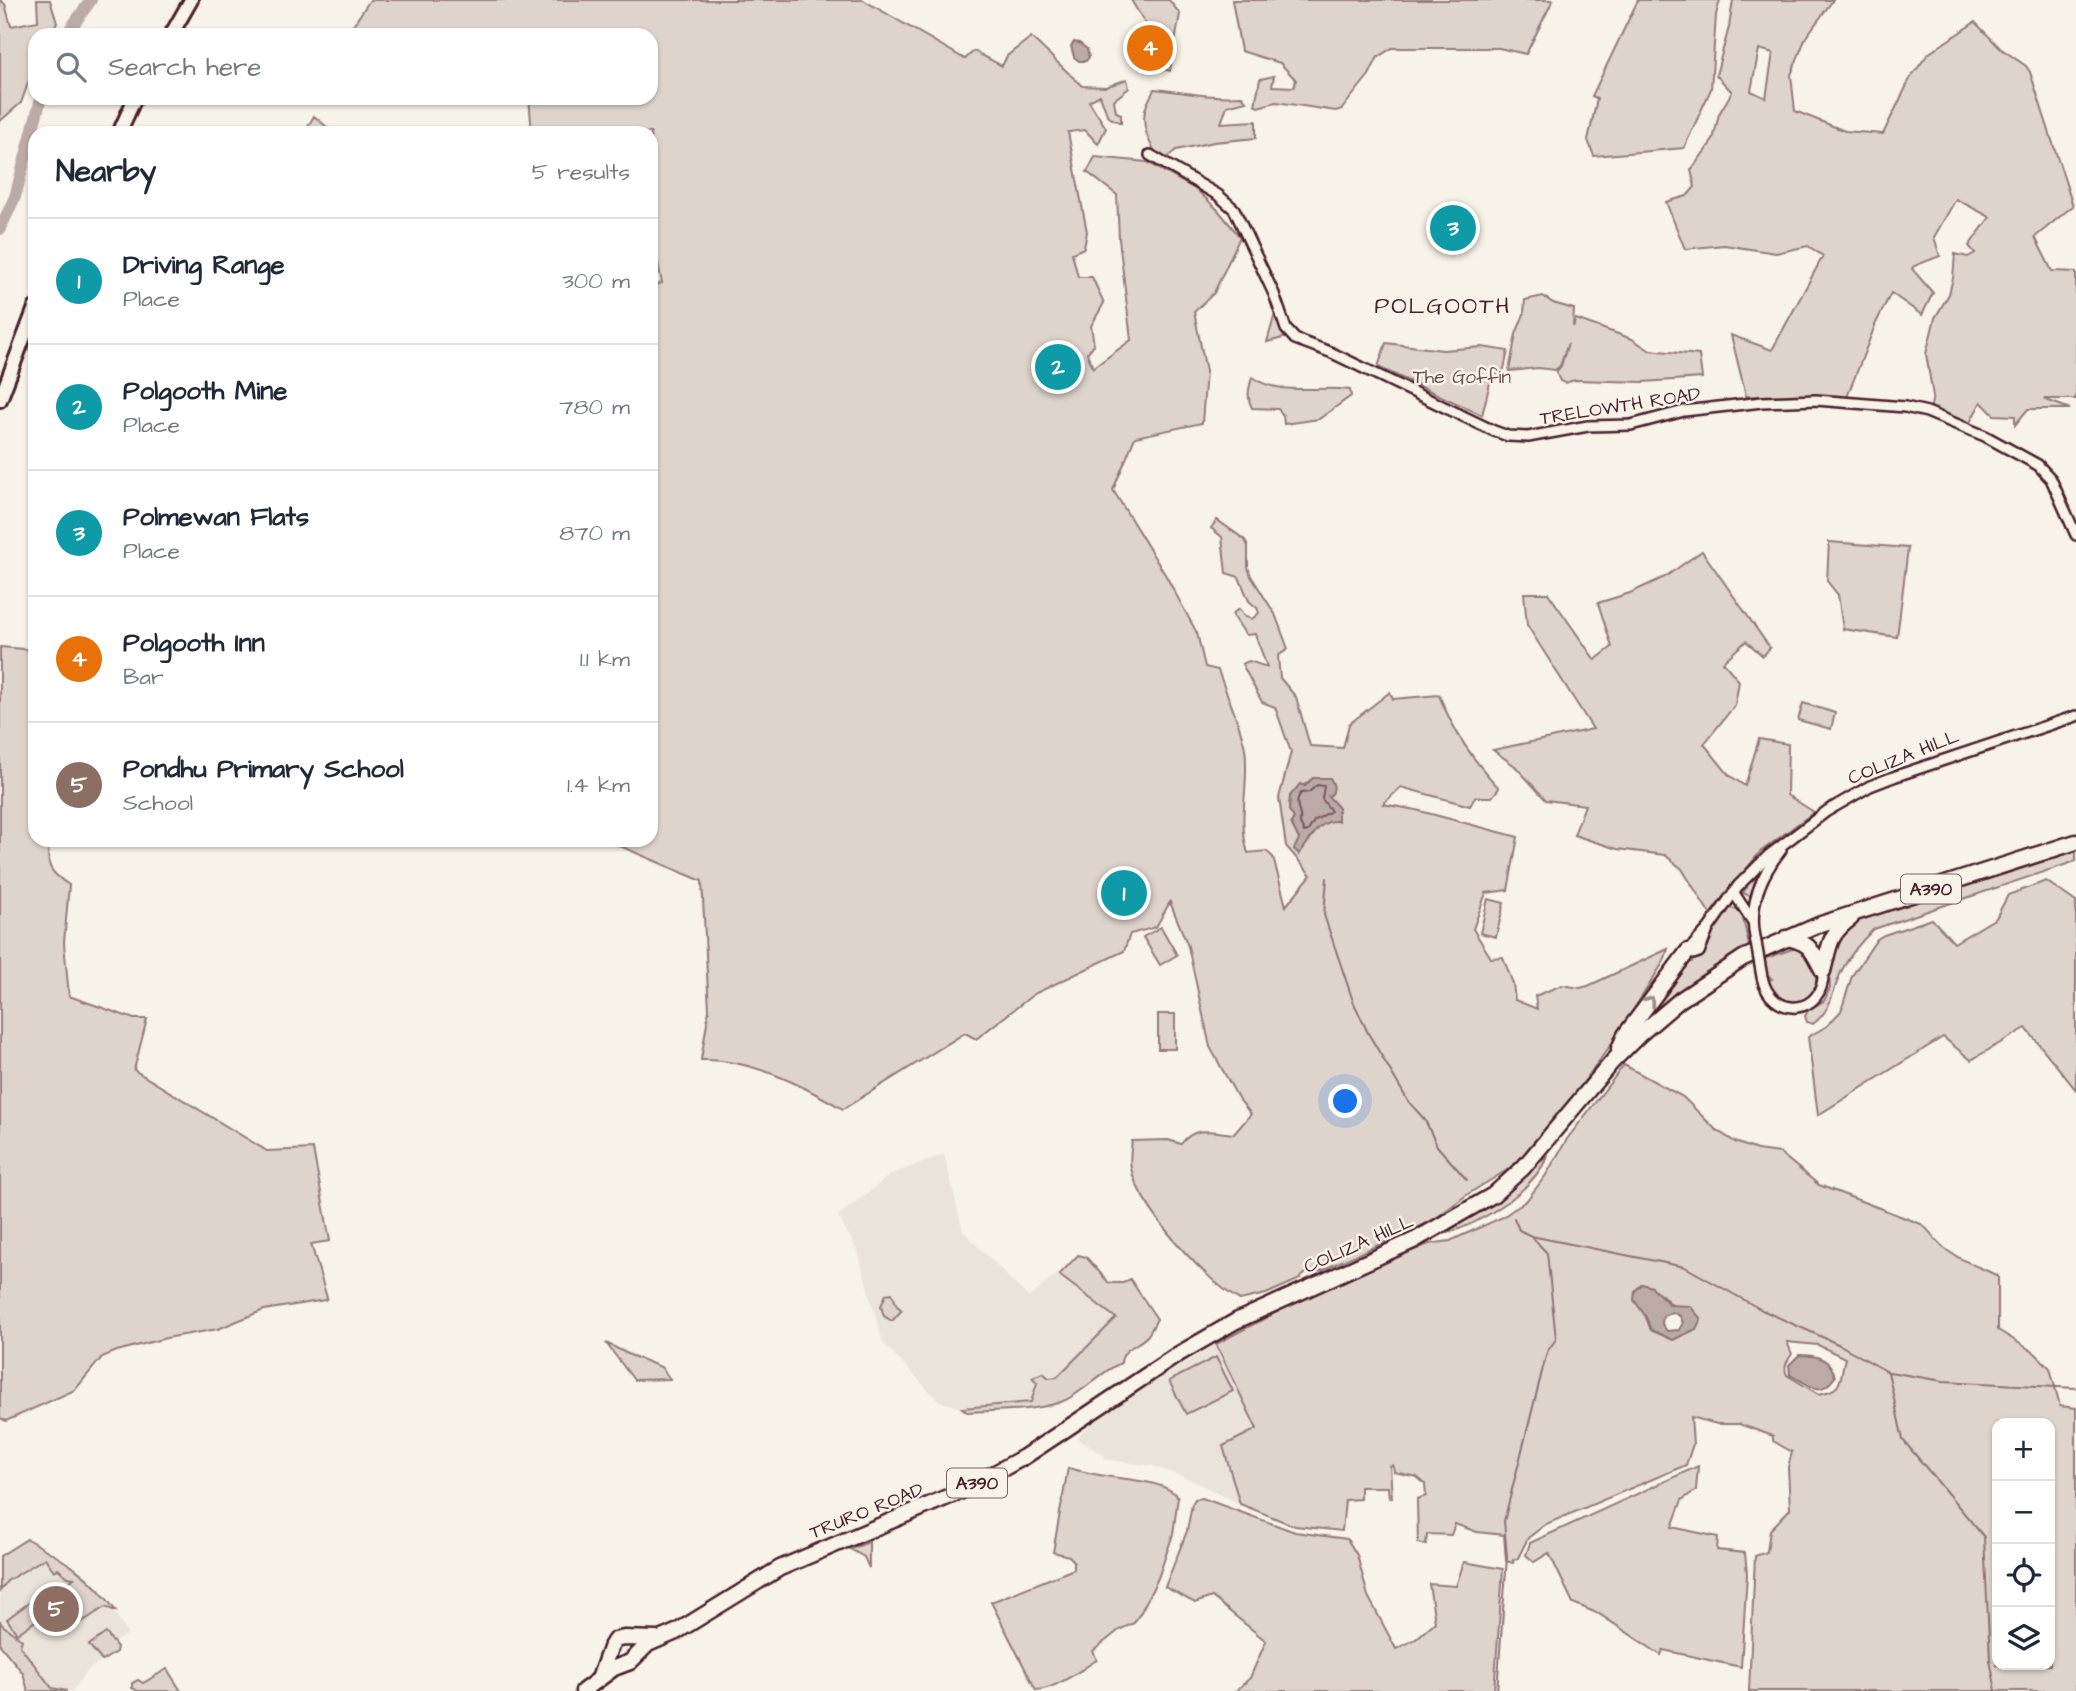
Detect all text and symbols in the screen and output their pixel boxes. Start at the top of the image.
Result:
pin: 4 [1127,22,1173,74]
search box [28,28,658,105]
icon: search [52,48,90,86]
text: Search here [108,49,261,85]
text: Nearby [56,151,156,193]
text: 5 results [532,156,630,188]
pin: 3 [1430,202,1476,254]
text: Driving Range [123,247,285,283]
text: 1 [78,265,80,297]
text: 300 m [562,265,630,297]
text: Place [123,283,180,315]
district label: POLGOOTH [1375,290,1512,322]
pin: 2 [1035,341,1081,393]
park label: The Goffin [1413,364,1511,391]
text: Polgooth Mine [123,373,287,409]
street label: TRELOWTH ROAD [1538,380,1702,432]
text: 2 [72,391,86,423]
text: 780 m [559,391,630,423]
text: Place [123,409,180,441]
text: Polmewan Flats [123,499,309,535]
text: 3 [73,517,85,549]
text: 870 m [559,517,630,549]
text: Place [123,535,180,567]
text: Polgooth Inn [123,625,265,661]
text: 4 [71,643,87,675]
text: 1.1 km [580,643,630,675]
text: Bar [123,661,164,693]
street label: COLIZA HILL [1844,723,1963,792]
text: Pondhu Primary School [123,751,404,787]
text: 5 [71,769,87,801]
text: 1.4 km [567,769,630,801]
text: School [123,787,193,819]
pin: 1 [1101,867,1147,919]
road number: A390 [1901,874,1961,904]
one-way arrow [1642,996,1655,1009]
your location [1328,1084,1362,1118]
street label: COLIZA HILL [1299,1208,1418,1281]
map controls [1992,1418,2055,1670]
button: + [1992,1418,2055,1481]
road number: A390 [947,1468,1007,1498]
street label: TRURO ROAD [806,1476,928,1547]
button: − [1992,1481,2055,1544]
button: locate [1992,1544,2055,1607]
pin: 5 [33,1583,79,1635]
button: layers [1992,1607,2055,1670]

